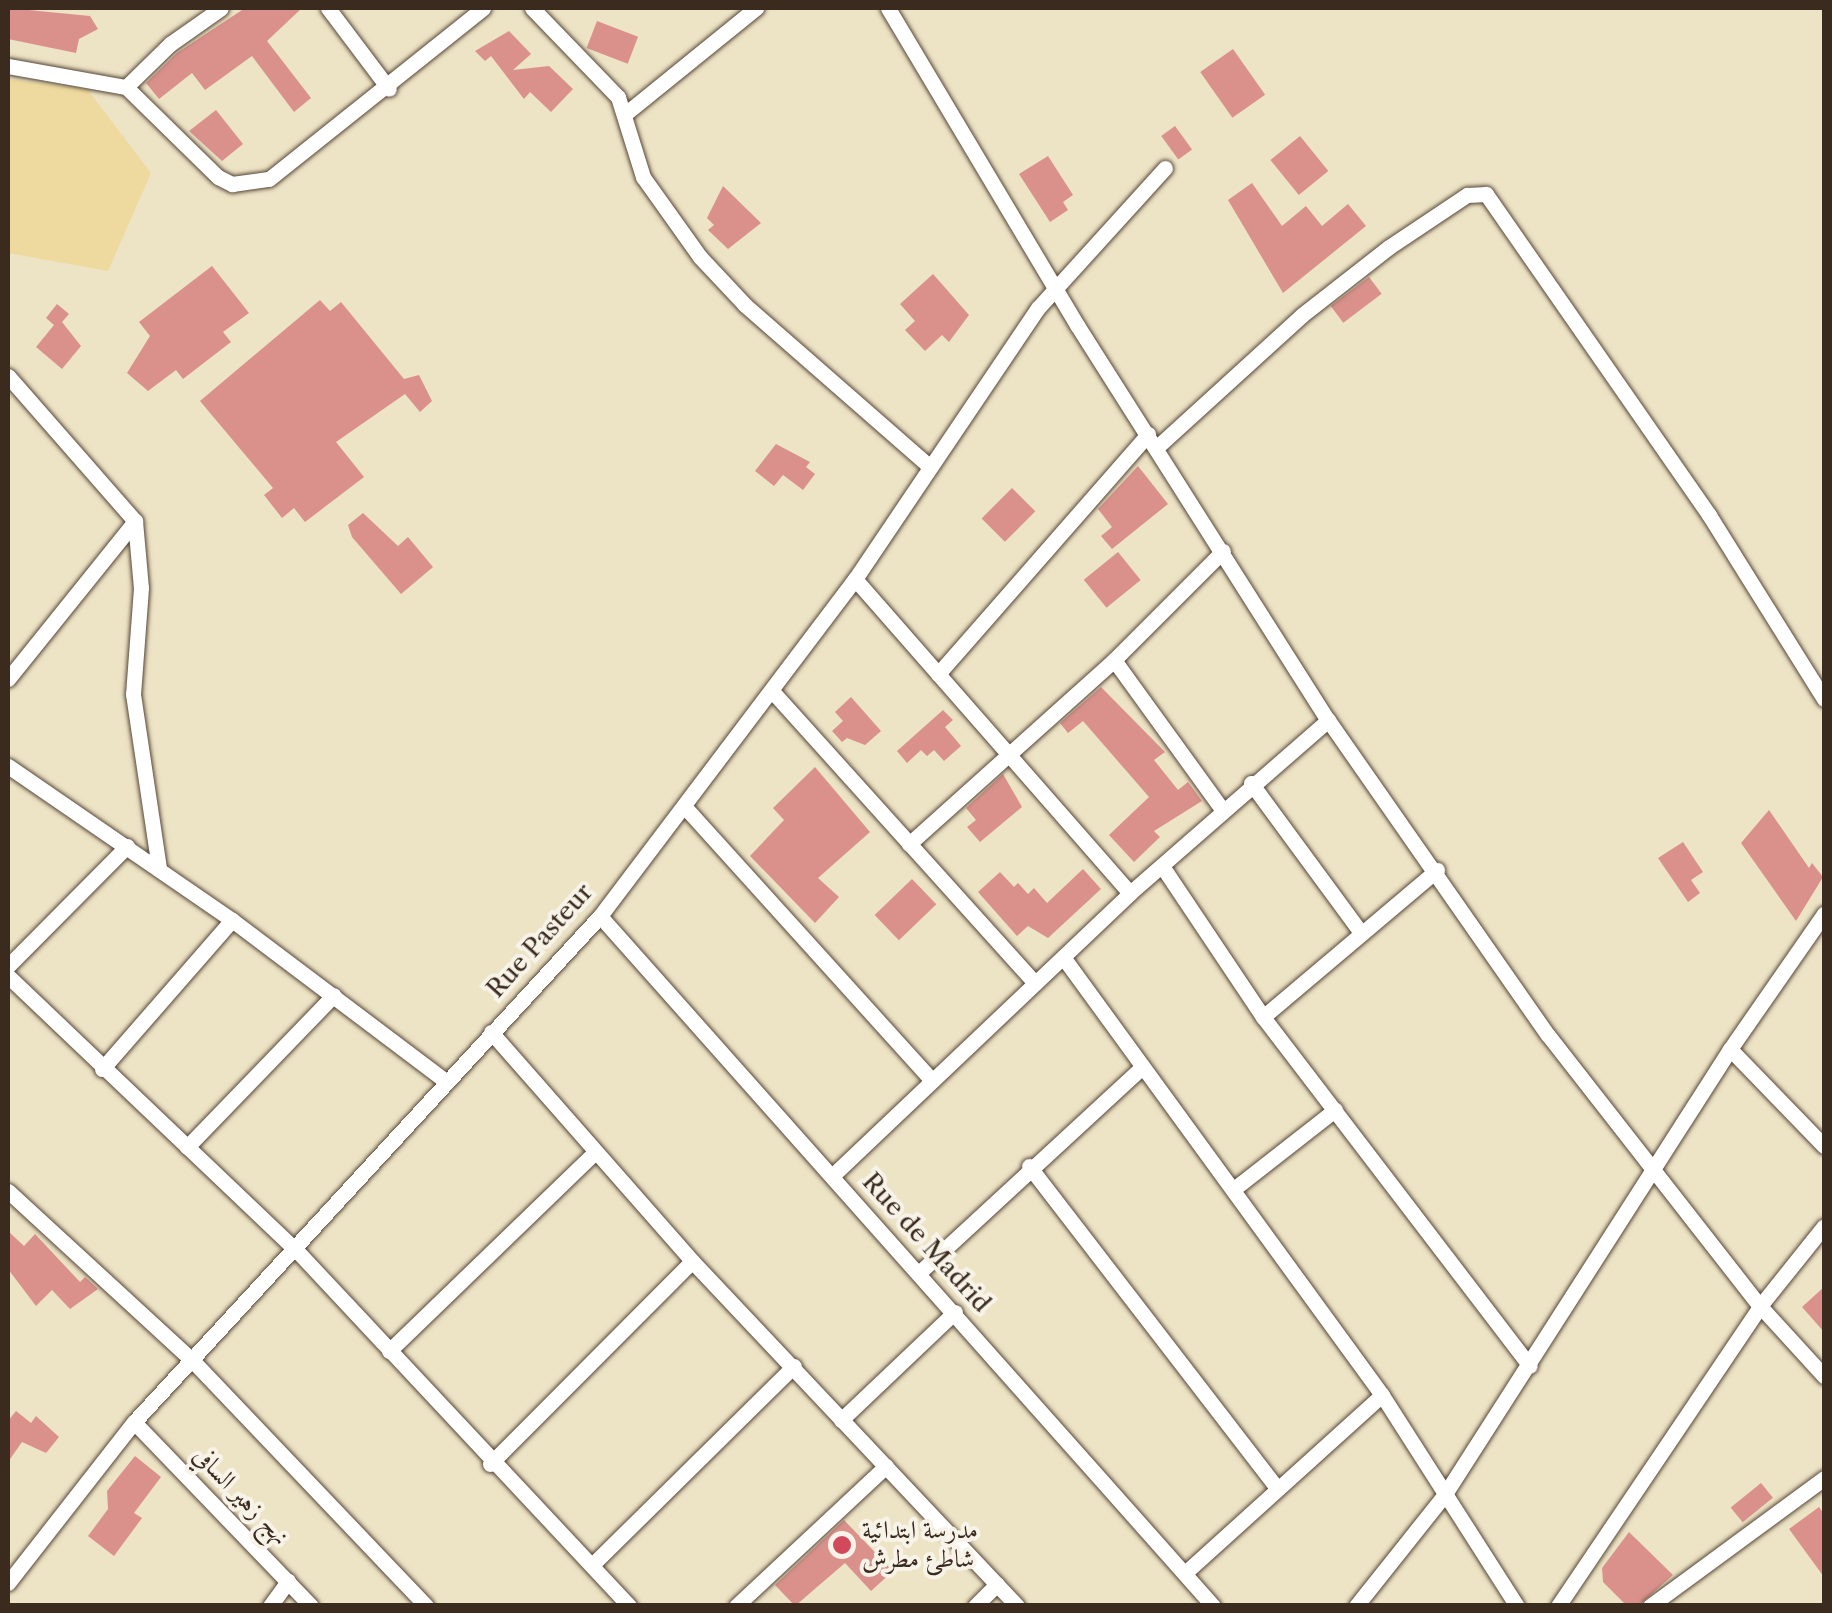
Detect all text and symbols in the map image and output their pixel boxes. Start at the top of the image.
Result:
street label: Rue Pasteur [481,878,599,1004]
street label: Rue de Madrid [856,1167,996,1319]
street label: نهج زهير السافي [187,1441,295,1551]
place label: مدرسة ابتدائية شاطئ مطرش [862,1516,978,1575]
marker: مدرسة ابتدائية شاطئ مطرش [831,1534,853,1556]

